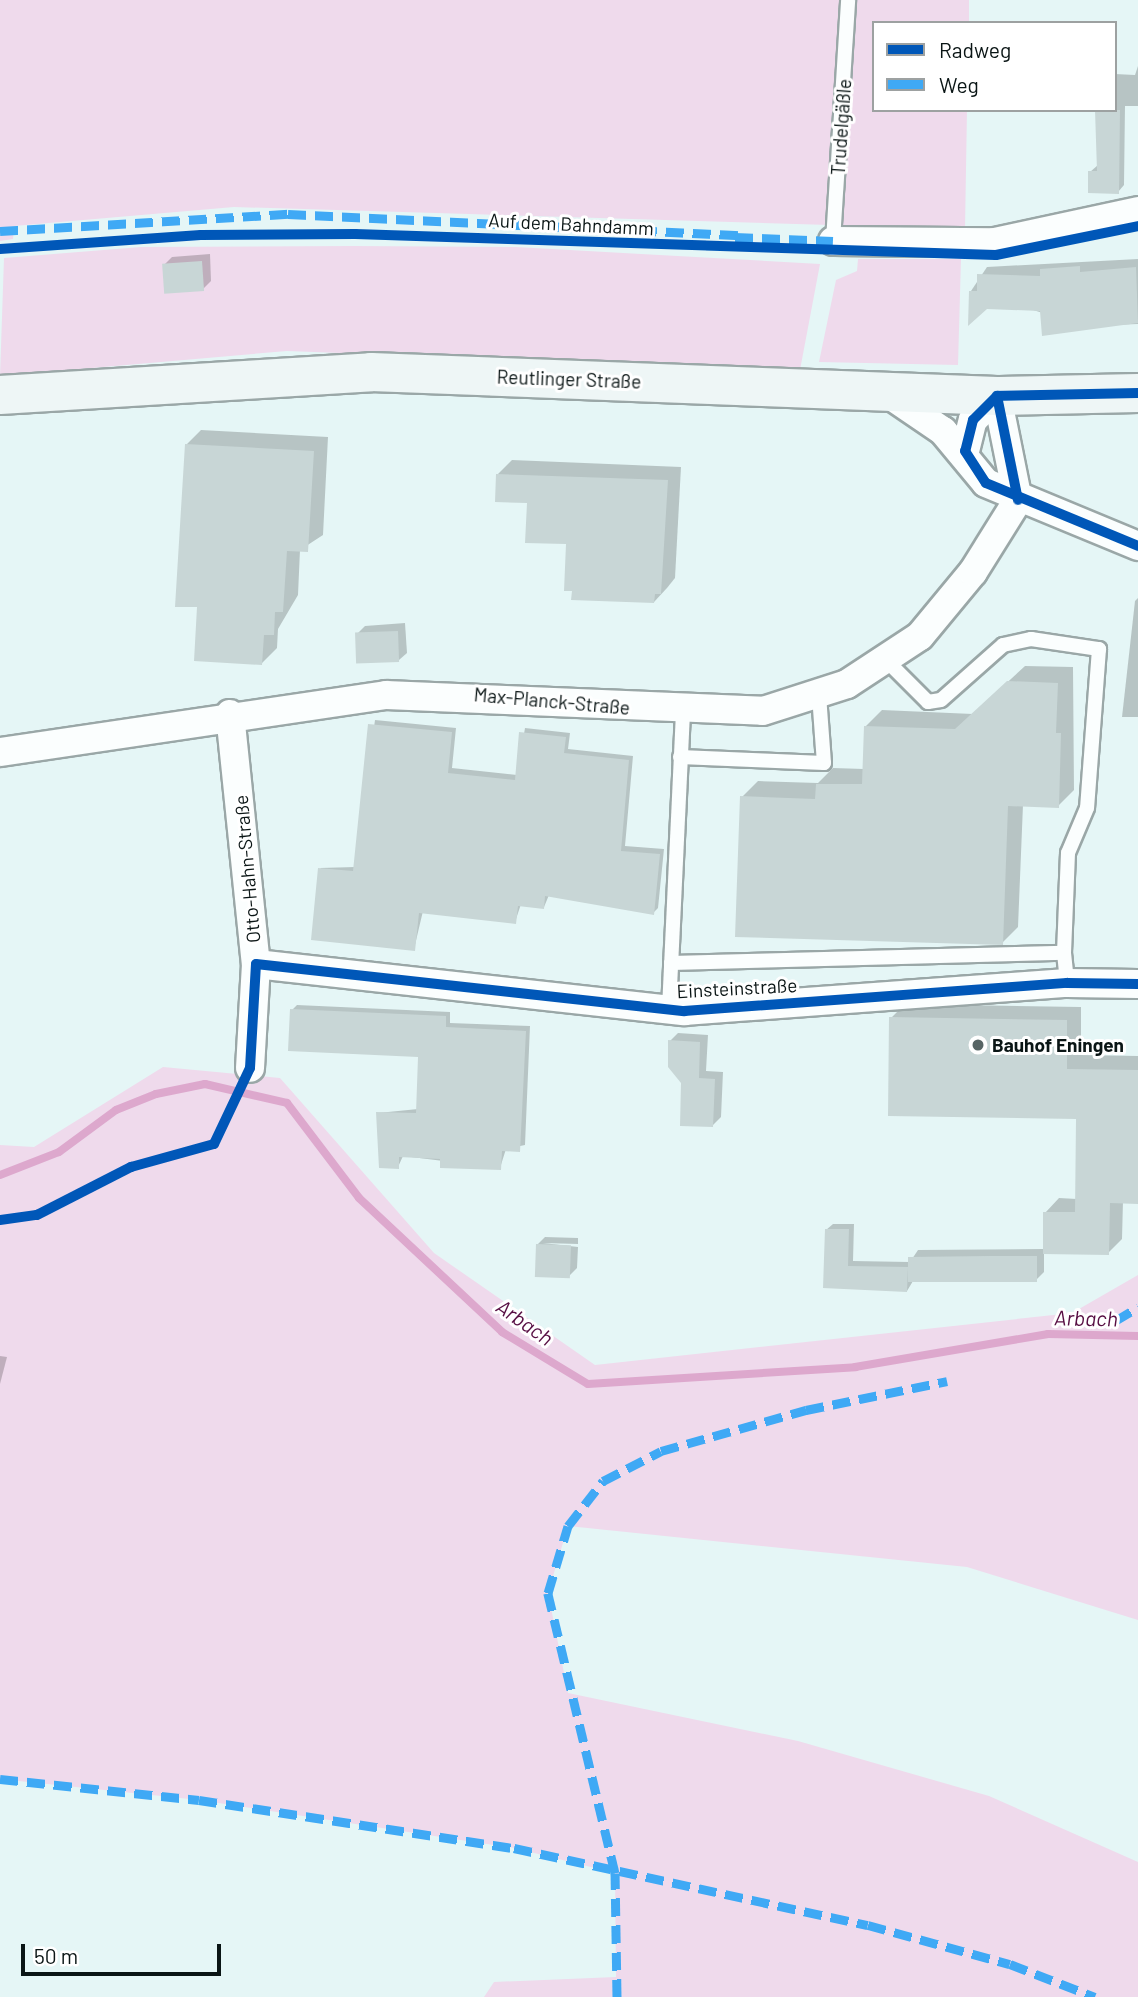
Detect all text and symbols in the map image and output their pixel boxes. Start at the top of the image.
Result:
legend [872,21,1117,112]
text: Radweg [939,37,1011,62]
text: Weg [939,72,979,97]
street label: Trudelgäßle [826,78,856,176]
street label: Auf dem Bahndamm [488,208,654,240]
street label: Reutlinger Straße [496,365,642,393]
street label: Max-Planck-Straße [473,683,631,719]
street label: Otto-Hahn-Straße [229,794,265,944]
street label: Einsteinstraße [676,973,798,1003]
place label: Bauhof Eningen [992,1034,1124,1056]
marker: Bauhof Eningen [970,1037,986,1053]
water label: Arbach [492,1293,558,1351]
water label: Arbach [1054,1305,1118,1331]
scale bar [24,1930,224,1974]
text: 50 m [34,1943,78,1968]

